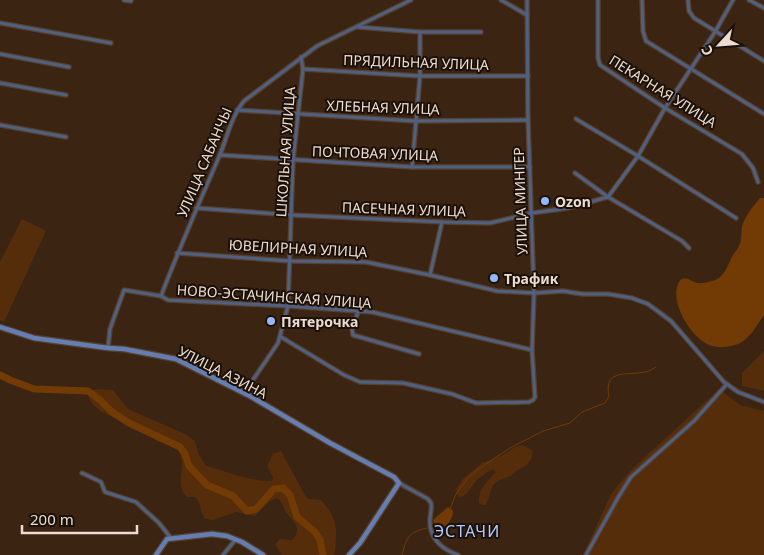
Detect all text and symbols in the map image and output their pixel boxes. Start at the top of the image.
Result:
north arrow [694,20,744,70]
text: С [696,43,717,59]
street label: ПРЯДИЛЬНАЯ УЛИЦА [343,50,489,74]
street label: ПЕКАРНАЯ УЛИЦА [606,50,720,132]
street label: ШКОЛЬНАЯ УЛИЦА [271,86,299,218]
street label: ХЛЕБНАЯ УЛИЦА [326,96,440,118]
street label: УЛИЦА САБАНЧЫ [172,104,236,220]
street label: ПОЧТОВАЯ УЛИЦА [312,141,438,165]
street label: УЛИЦА МИНГЕР [509,147,531,255]
place label: Ozon [555,192,591,211]
marker: Ozon [539,195,551,207]
street label: ПАСЕЧНАЯ УЛИЦА [342,197,466,221]
street label: ЮВЕЛИРНАЯ УЛИЦА [228,235,368,261]
place label: Трафик [504,269,559,288]
marker: Трафик [488,272,500,284]
street label: НОВО-ЭСТАЧИНСКАЯ УЛИЦА [176,280,372,312]
place label: Пятерочка [281,312,358,331]
marker: Пятерочка [265,315,277,327]
street label: УЛИЦА АЗИНА [175,341,271,403]
scale bar [22,502,138,534]
text: 200 m [30,509,74,529]
district label: ЭСТАЧИ [434,520,500,542]

